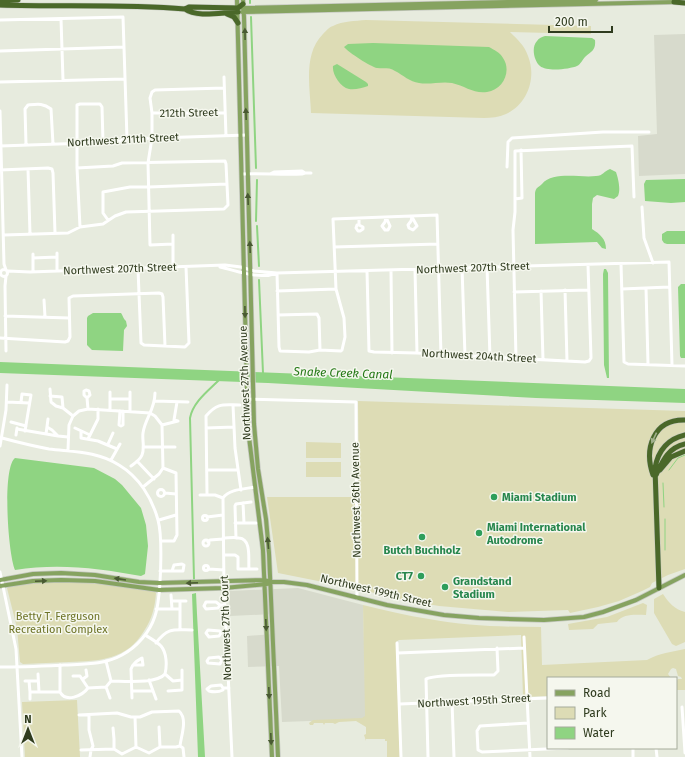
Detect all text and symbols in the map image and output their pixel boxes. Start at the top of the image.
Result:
scale bar [549,8,612,34]
text: 200 m [555,15,588,29]
one-way arrow [242,27,248,40]
street label: 212th Street [160,106,218,120]
one-way arrow [243,107,249,120]
street label: Northwest 211th Street [67,131,179,149]
one-way arrow [245,193,252,205]
one-way arrow [247,240,253,253]
street label: Northwest 207th Street [416,260,530,276]
street label: Northwest 207th Street [63,261,177,277]
one-way arrow [242,306,248,319]
street label: Northwest 27th Avenue [237,326,253,440]
street label: Northwest 204th Street [421,346,537,366]
water label: Snake Creek Canal [292,364,393,382]
one-way arrow [651,432,657,444]
street label: Northwest 26th Avenue [348,442,364,558]
place label: Miami Stadium [502,491,577,504]
marker: Miami Stadium [489,492,499,502]
place label: Miami International Autodrome [486,521,586,547]
marker: Miami International Autodrome [474,528,484,538]
marker: Butch Buchholz [417,532,427,542]
one-way arrow [265,537,272,549]
place label: Butch Buchholz [383,544,461,557]
place label: CT7 [396,570,413,583]
marker: CT7 [416,571,426,581]
street label: Northwest 199th Street [319,572,433,610]
street label: Northwest 27th Court [218,575,234,681]
place label: Grandstand Stadium [453,575,512,601]
one-way arrow [114,576,126,582]
one-way arrow [35,577,47,584]
one-way arrow [186,579,198,586]
marker: Grandstand Stadium [440,582,450,592]
park label: Betty T. Ferguson Recreation Complex [8,610,108,636]
one-way arrow [263,619,269,632]
legend [547,677,677,749]
text: Road [583,686,611,700]
one-way arrow [266,687,272,700]
street label: Northwest 195th Street [417,692,531,710]
text: Park [583,706,607,720]
north arrow [8,709,48,749]
text: N [24,713,32,726]
text: Water [583,726,615,740]
one-way arrow [268,733,274,746]

